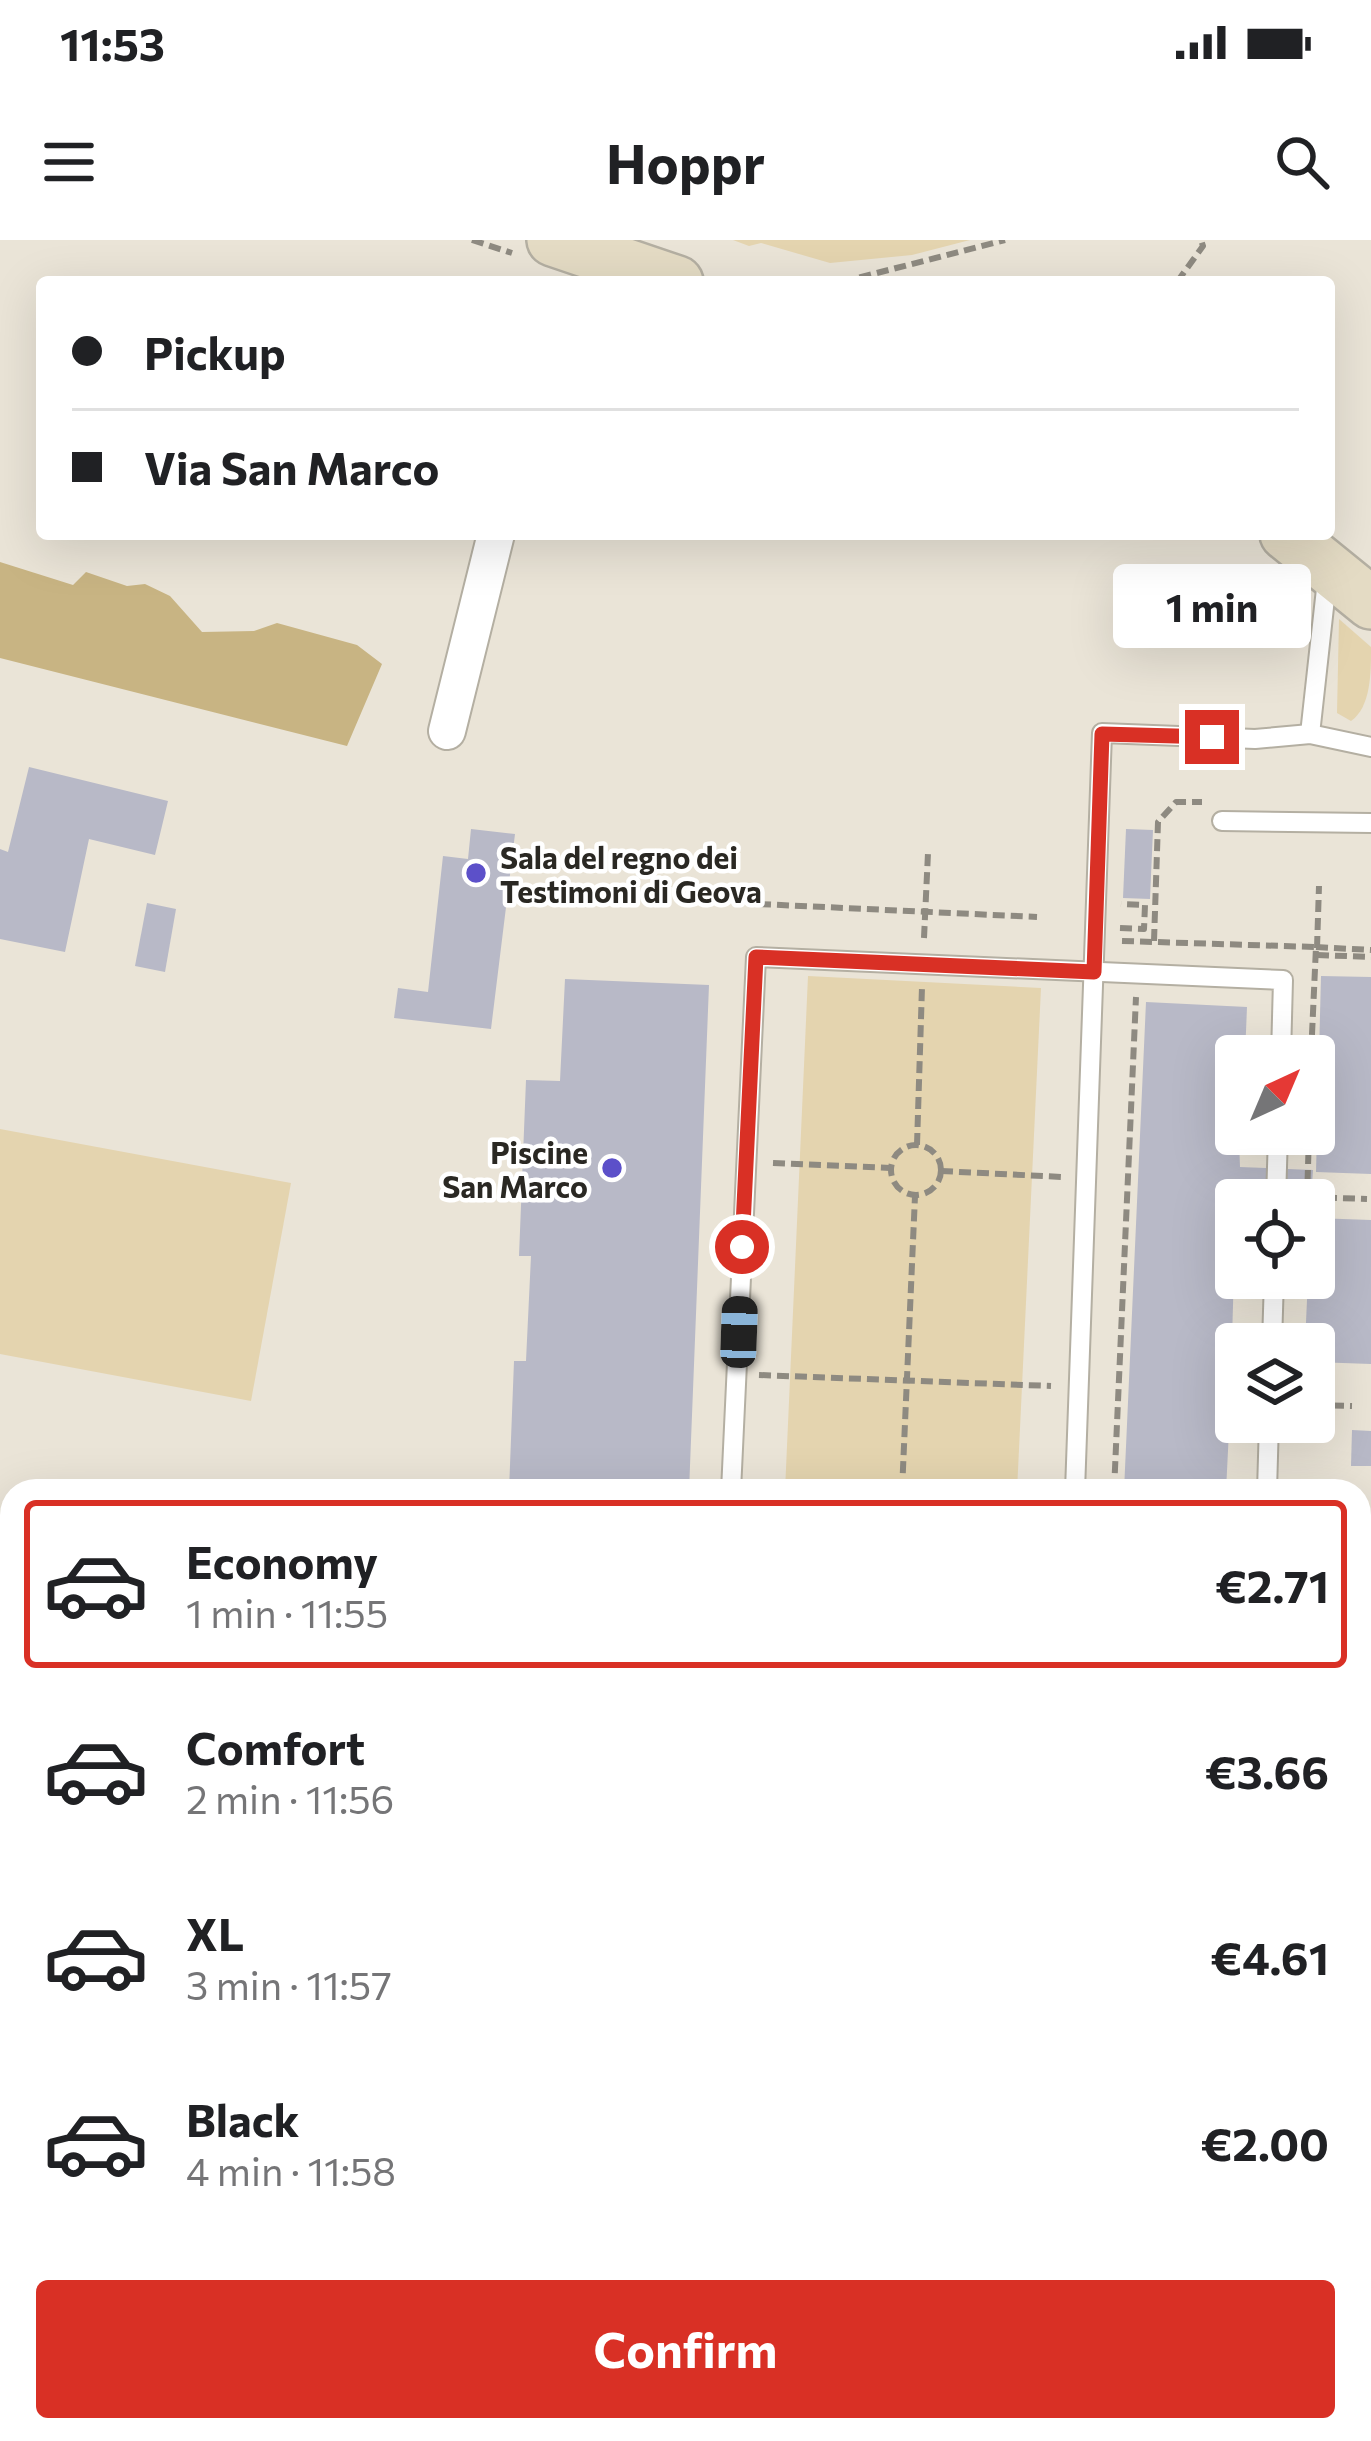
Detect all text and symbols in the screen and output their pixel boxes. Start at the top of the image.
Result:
text: 11:53 [60,15,165,70]
icon: menu [36,129,102,195]
text: Hoppr [606,129,765,195]
icon: search [1269,129,1335,195]
text: Pickup [144,324,286,379]
text: Via San Marco [144,439,439,494]
callout: 1 min [1113,563,1311,647]
text: 1 min [1166,582,1258,630]
route end [1185,710,1239,764]
place label: Sala del regno dei Testimoni di Geova [500,838,762,909]
marker: Sala del regno dei Testimoni di Geova [463,860,489,886]
north arrow [1215,1035,1335,1155]
map controls [1215,1035,1335,1443]
place label: Piscine San Marco [442,1133,588,1204]
marker: Piscine San Marco [599,1155,625,1181]
button: locate [1215,1179,1335,1299]
route start [715,1220,769,1274]
car [720,1295,758,1369]
button: layers [1215,1323,1335,1443]
icon: car [42,1530,150,1638]
text: Economy [186,1533,378,1588]
text: €2.71 [1215,1557,1329,1612]
text: 1 min · 11:55 [186,1588,388,1636]
icon: car [42,1716,150,1824]
text: Comfort [186,1719,365,1774]
text: €3.66 [1205,1743,1329,1798]
text: 2 min · 11:56 [186,1774,394,1822]
icon: car [42,1902,150,2010]
text: XL [186,1905,244,1960]
text: €4.61 [1210,1929,1329,1984]
text: 3 min · 11:57 [186,1960,392,2008]
icon: car [42,2088,150,2196]
text: Black [186,2091,299,2146]
text: €2.00 [1201,2115,1329,2170]
text: 4 min · 11:58 [186,2146,396,2194]
button: Confirm [36,2280,1335,2418]

